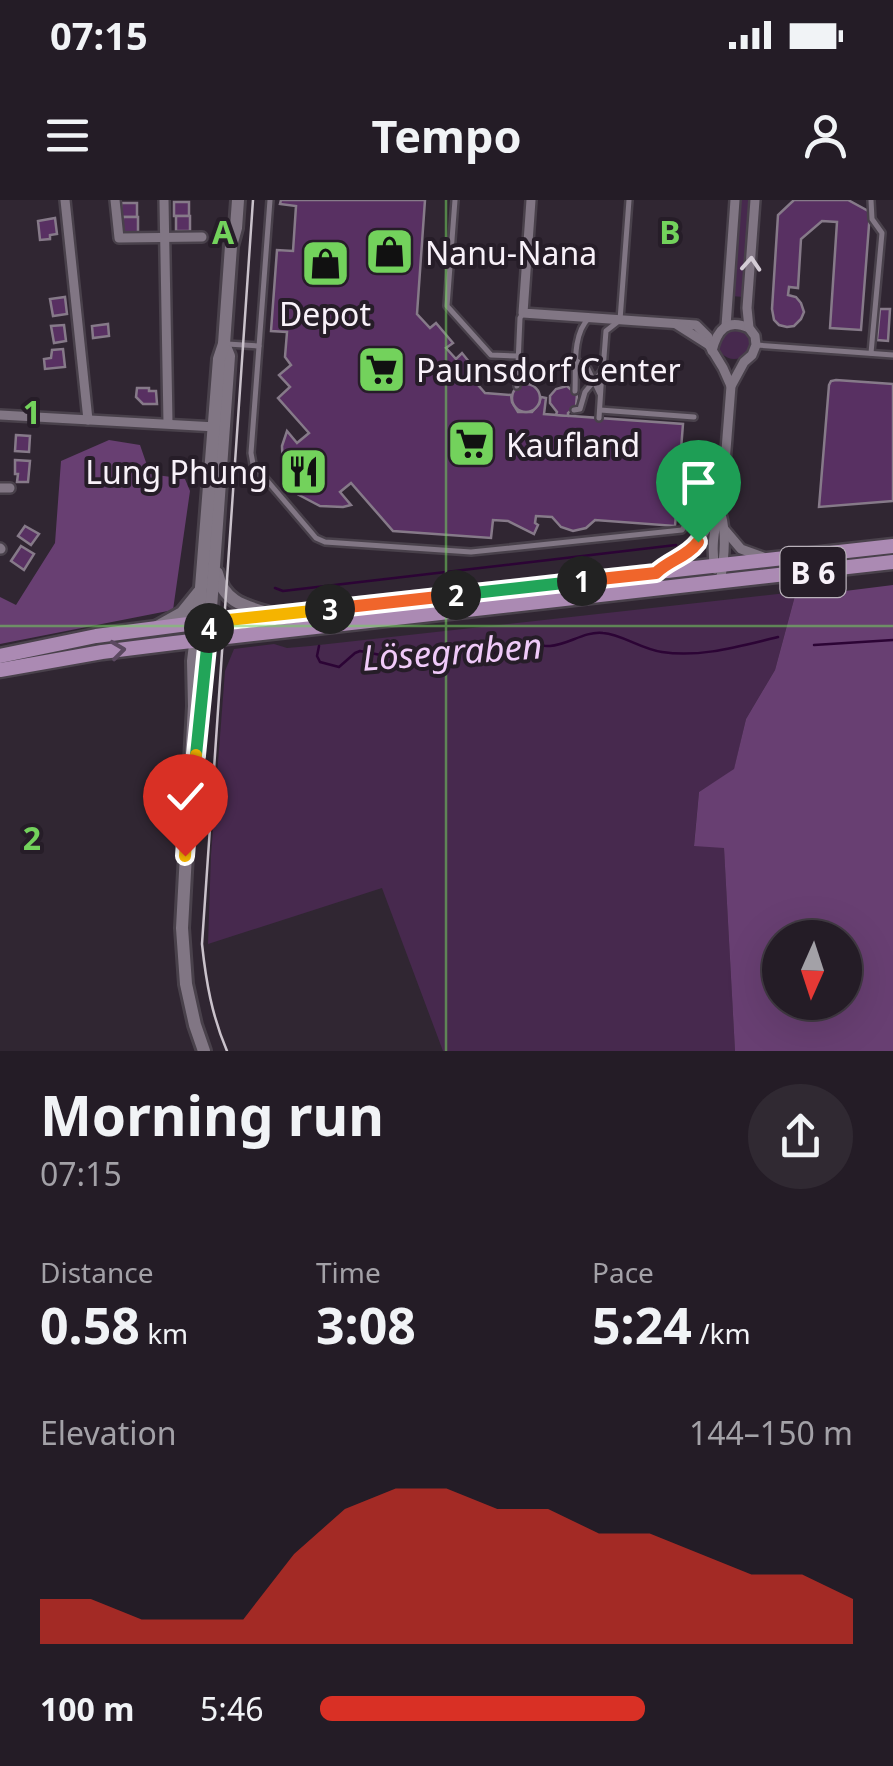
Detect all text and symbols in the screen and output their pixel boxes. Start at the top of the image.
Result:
text: 07:15 [50,9,148,61]
text: Tempo [371,105,522,166]
icon: menu [40,108,95,163]
icon: person [798,108,853,163]
text: A [212,210,235,253]
text: B [659,210,681,253]
shop icon: Nanu-Nana [364,226,416,278]
place label: Nanu-Nana [425,231,597,274]
shop icon: Depot [299,237,351,289]
one-way arrow [739,256,761,272]
place label: Depot [279,292,371,335]
supermarket icon: Paunsdorf Center [355,343,407,395]
place label: Paunsdorf Center [416,348,681,391]
text: 1 [23,390,41,433]
supermarket icon: Kaufland [445,418,497,470]
place label: Kaufland [506,423,640,466]
pin [656,440,741,543]
restaurant icon: Lung Phung [277,445,329,497]
place label: Lung Phung [85,450,268,493]
icon: arrive [671,455,726,510]
road number: B 6 [780,547,846,597]
pin: 1 [557,556,607,606]
text: 1 [574,562,590,600]
pin: 2 [431,570,481,620]
text: 2 [448,576,464,614]
pin: 3 [305,584,355,634]
text: 3 [322,590,338,628]
pin: 4 [184,603,234,653]
text: 4 [201,609,217,647]
water label: Lösegraben [360,621,544,681]
one-way arrow [110,640,126,661]
pin [143,754,228,857]
icon: check [158,769,213,824]
text: 2 [23,816,41,859]
north arrow [762,920,862,1020]
map controls [762,920,862,1020]
text: Morning run [40,1077,384,1152]
button: share [748,1084,853,1189]
text: 07:15 [40,1152,122,1195]
text: Distance [40,1253,153,1291]
text: Time [316,1253,381,1291]
text: Pace [592,1253,654,1291]
text: 0.58 [40,1291,140,1359]
text: 3:08 [316,1291,416,1359]
text: 5:24 [592,1291,692,1359]
text: km [140,1314,188,1352]
text: /km [692,1314,751,1352]
text: Elevation [40,1411,177,1454]
text: 144–150 m [689,1411,853,1454]
text: 100 m [40,1687,134,1730]
text: 5:46 [200,1687,264,1730]

